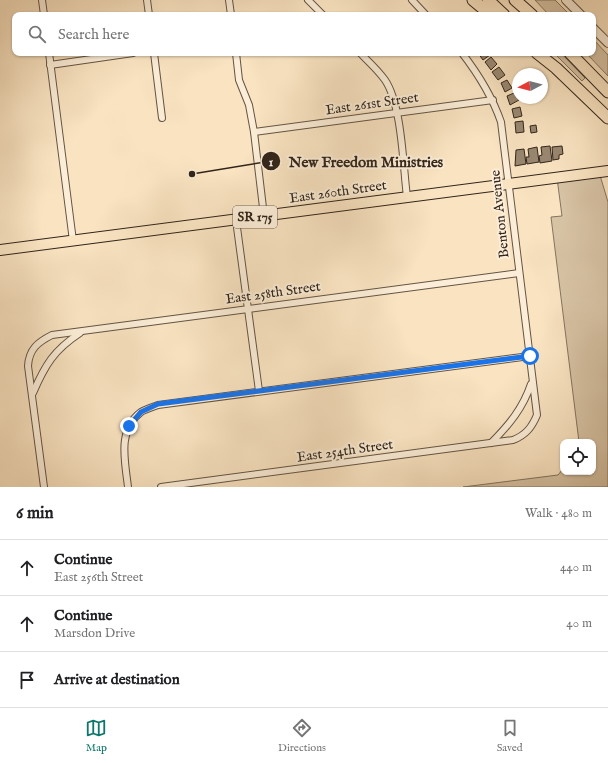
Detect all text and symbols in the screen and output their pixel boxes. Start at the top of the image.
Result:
search box [12,12,596,56]
icon: search [26,23,48,45]
text: Search here [58,25,129,44]
north arrow [512,68,548,104]
street label: East 261st Street [324,89,420,119]
callout: New Freedom Ministries [261,148,452,175]
text: New Freedom Ministries [288,153,444,172]
text: 1 [269,155,274,170]
street label: Benton Avenue [486,168,514,259]
street label: East 260th Street [288,176,388,208]
road number: SR 175 [233,206,277,228]
street label: East 258th Street [224,277,322,309]
route start [521,347,539,365]
route end [120,417,138,435]
street label: East 254th Street [296,435,394,467]
map controls [560,439,596,475]
button: locate [560,439,596,475]
text: 6 min [16,503,54,524]
text: Walk · 480 m [525,505,592,522]
text: Continue [54,550,112,569]
icon: ahead [16,557,38,579]
text: 440 m [560,559,592,576]
text: East 256th Street [54,569,143,586]
text: Continue [54,606,112,625]
icon: ahead [16,613,38,635]
text: 40 m [566,615,592,632]
text: Marsdon Drive [54,625,135,642]
icon: arrive [16,669,38,691]
text: Arrive at destination [54,670,180,689]
tab: Map [85,717,107,755]
tab: Directions [278,717,326,755]
tab: Saved [497,717,523,755]

